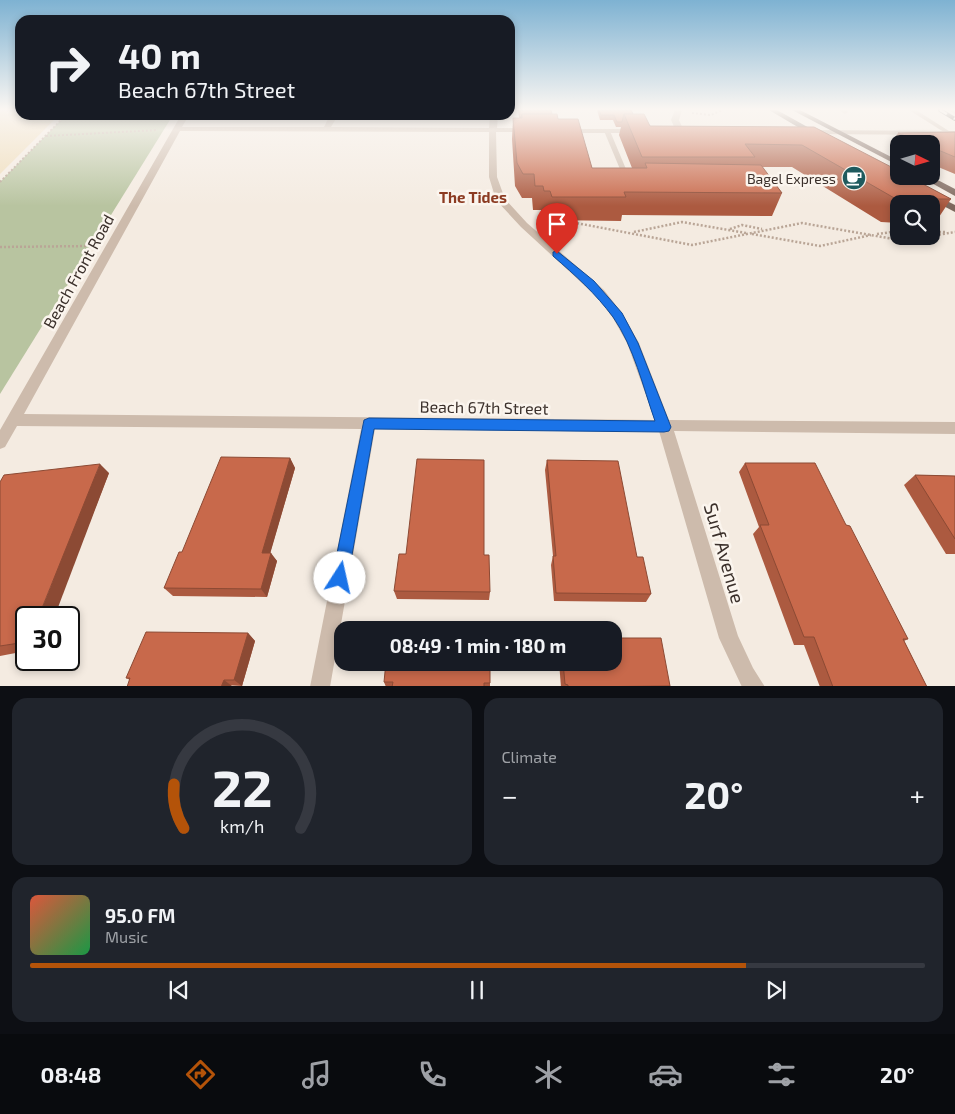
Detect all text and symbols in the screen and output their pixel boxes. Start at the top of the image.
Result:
text: 40 m [118,34,201,76]
icon: right [35,35,100,100]
text: Beach 67th Street [118,76,295,102]
north arrow [890,135,940,185]
map controls [890,135,940,245]
cafe icon: Bagel Express [841,165,867,191]
place label: Bagel Express [747,170,836,187]
district label: The Tides [439,188,507,206]
button: search [890,195,940,245]
pin [536,203,578,254]
icon: arrive [543,210,571,238]
street label: Beach Front Road [39,211,117,331]
street label: Beach 67th Street [419,396,549,418]
street label: Surf Avenue [700,500,750,606]
position arrow [313,551,365,603]
speed limit sign: 30 [15,606,80,671]
text: 08:49 · 1 min · 180 m [390,634,566,657]
text: Climate [502,747,557,766]
text: 22 [212,755,272,817]
text: 20° [684,771,743,817]
text: − [502,778,518,812]
text: + [910,778,925,812]
text: km/h [220,815,264,837]
text: 95.0 FM [105,904,175,927]
text: Music [105,927,148,946]
icon: previous [165,976,193,1004]
icon: pause [463,976,491,1004]
icon: next [762,976,790,1004]
icon: directions [183,1057,218,1092]
icon: music [299,1057,334,1092]
icon: phone [415,1057,450,1092]
icon: climate [531,1057,566,1092]
icon: car [648,1057,683,1092]
icon: filters [764,1057,799,1092]
text: 08:48 [41,1061,102,1087]
text: 20° [880,1061,914,1087]

